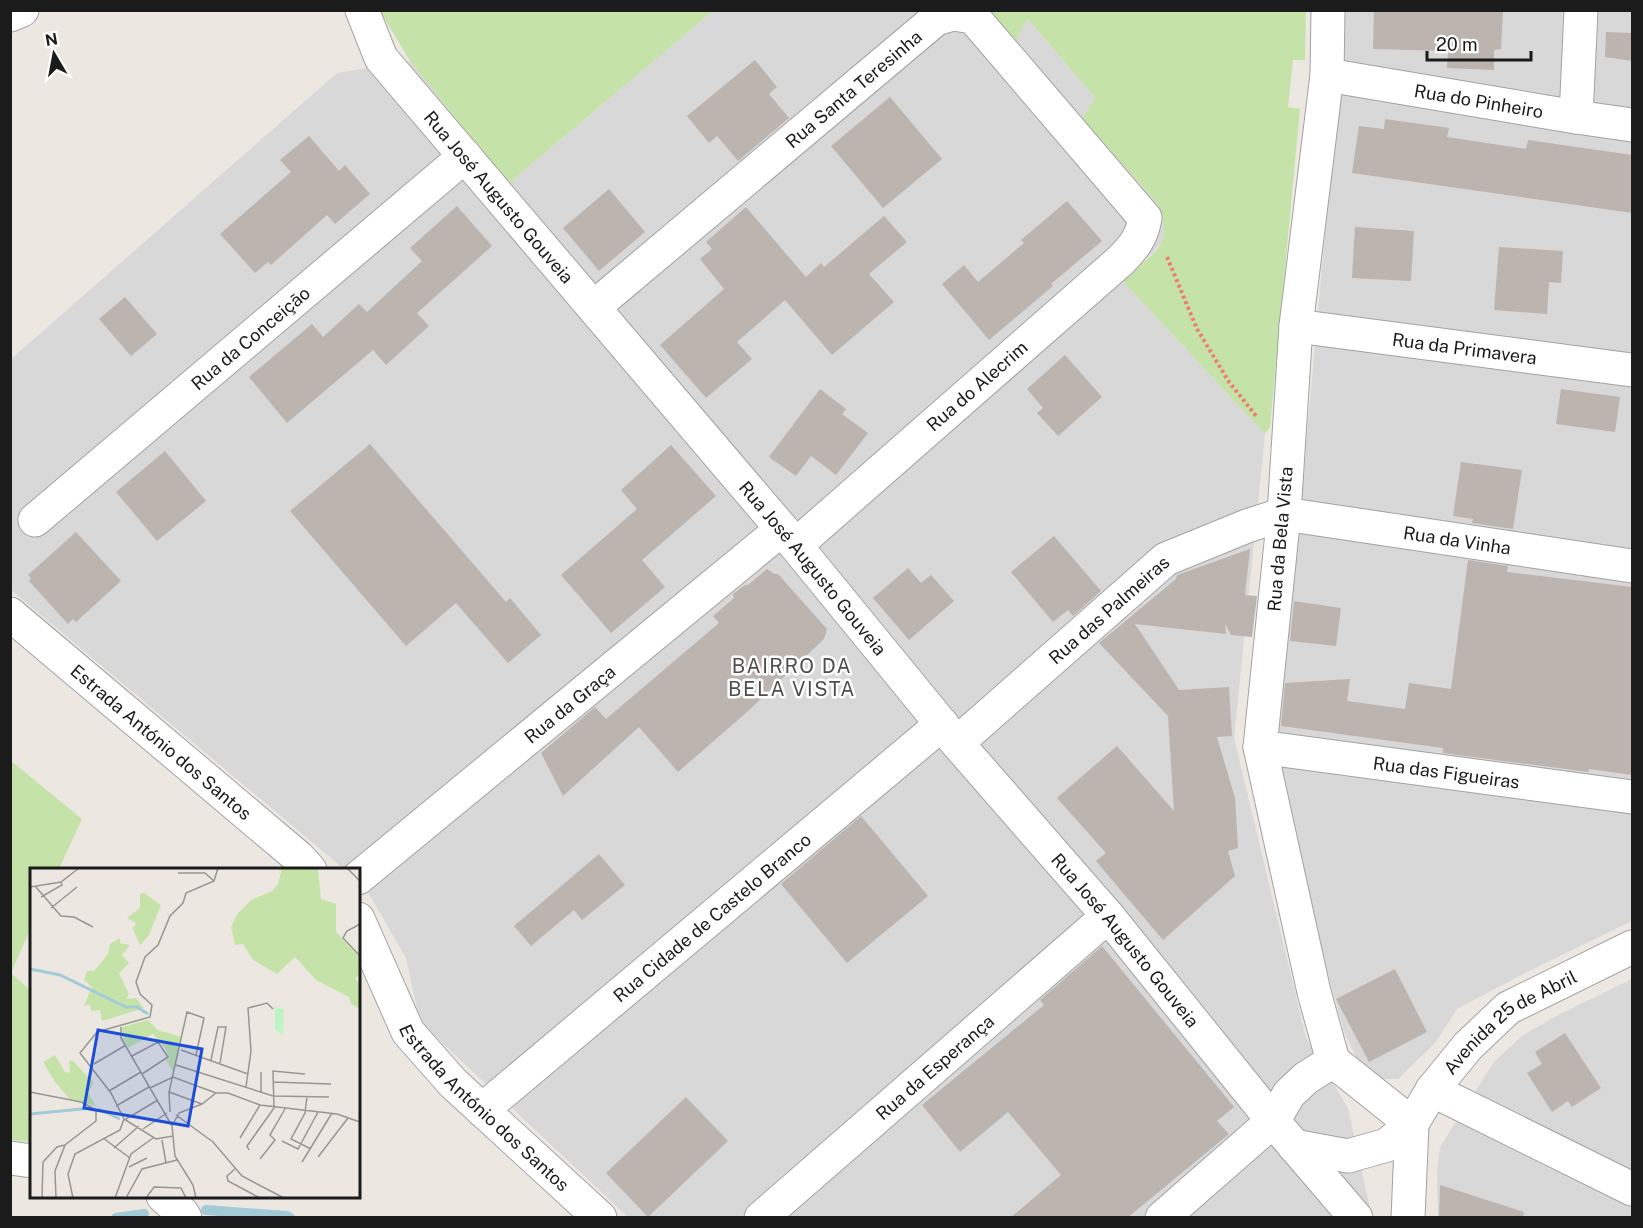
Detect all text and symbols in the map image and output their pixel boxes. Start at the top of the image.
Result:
north arrow [24,24,84,84]
scale bar [1427,24,1530,62]
street label: Rua Santa Teresinha [781,25,926,152]
text: N [44,29,59,50]
text: 20 m [1436,34,1478,55]
street label: Rua do Pinheiro [1413,79,1545,122]
street label: Rua José Augusto Gouveia [420,107,578,287]
street label: Rua da Conceição [187,282,314,394]
street label: Rua da Primavera [1391,328,1538,368]
street label: Rua do Alecrim [922,337,1032,435]
street label: Rua da Bela Vista [1263,466,1297,612]
street label: Rua José Augusto Gouveia [735,477,891,659]
street label: Rua da Vinha [1402,521,1513,558]
street label: Rua das Palmeiras [1044,551,1173,668]
district label: BAIRRO DA BELA VISTA [728,654,856,701]
street label: Estrada António dos Santos [67,660,256,824]
street label: Rua da Graça [520,660,619,747]
street label: Rua das Figueiras [1372,752,1521,792]
street label: Rua Cidade de Castelo Branco [609,828,815,1006]
street label: Rua José Augusto Gouveia [1047,849,1204,1031]
inset map [30,868,360,1198]
street label: Avenida 25 de Abril [1439,965,1580,1078]
street label: Rua da Esperança [871,1010,998,1124]
street label: Estrada António dos Santos [395,1021,574,1195]

